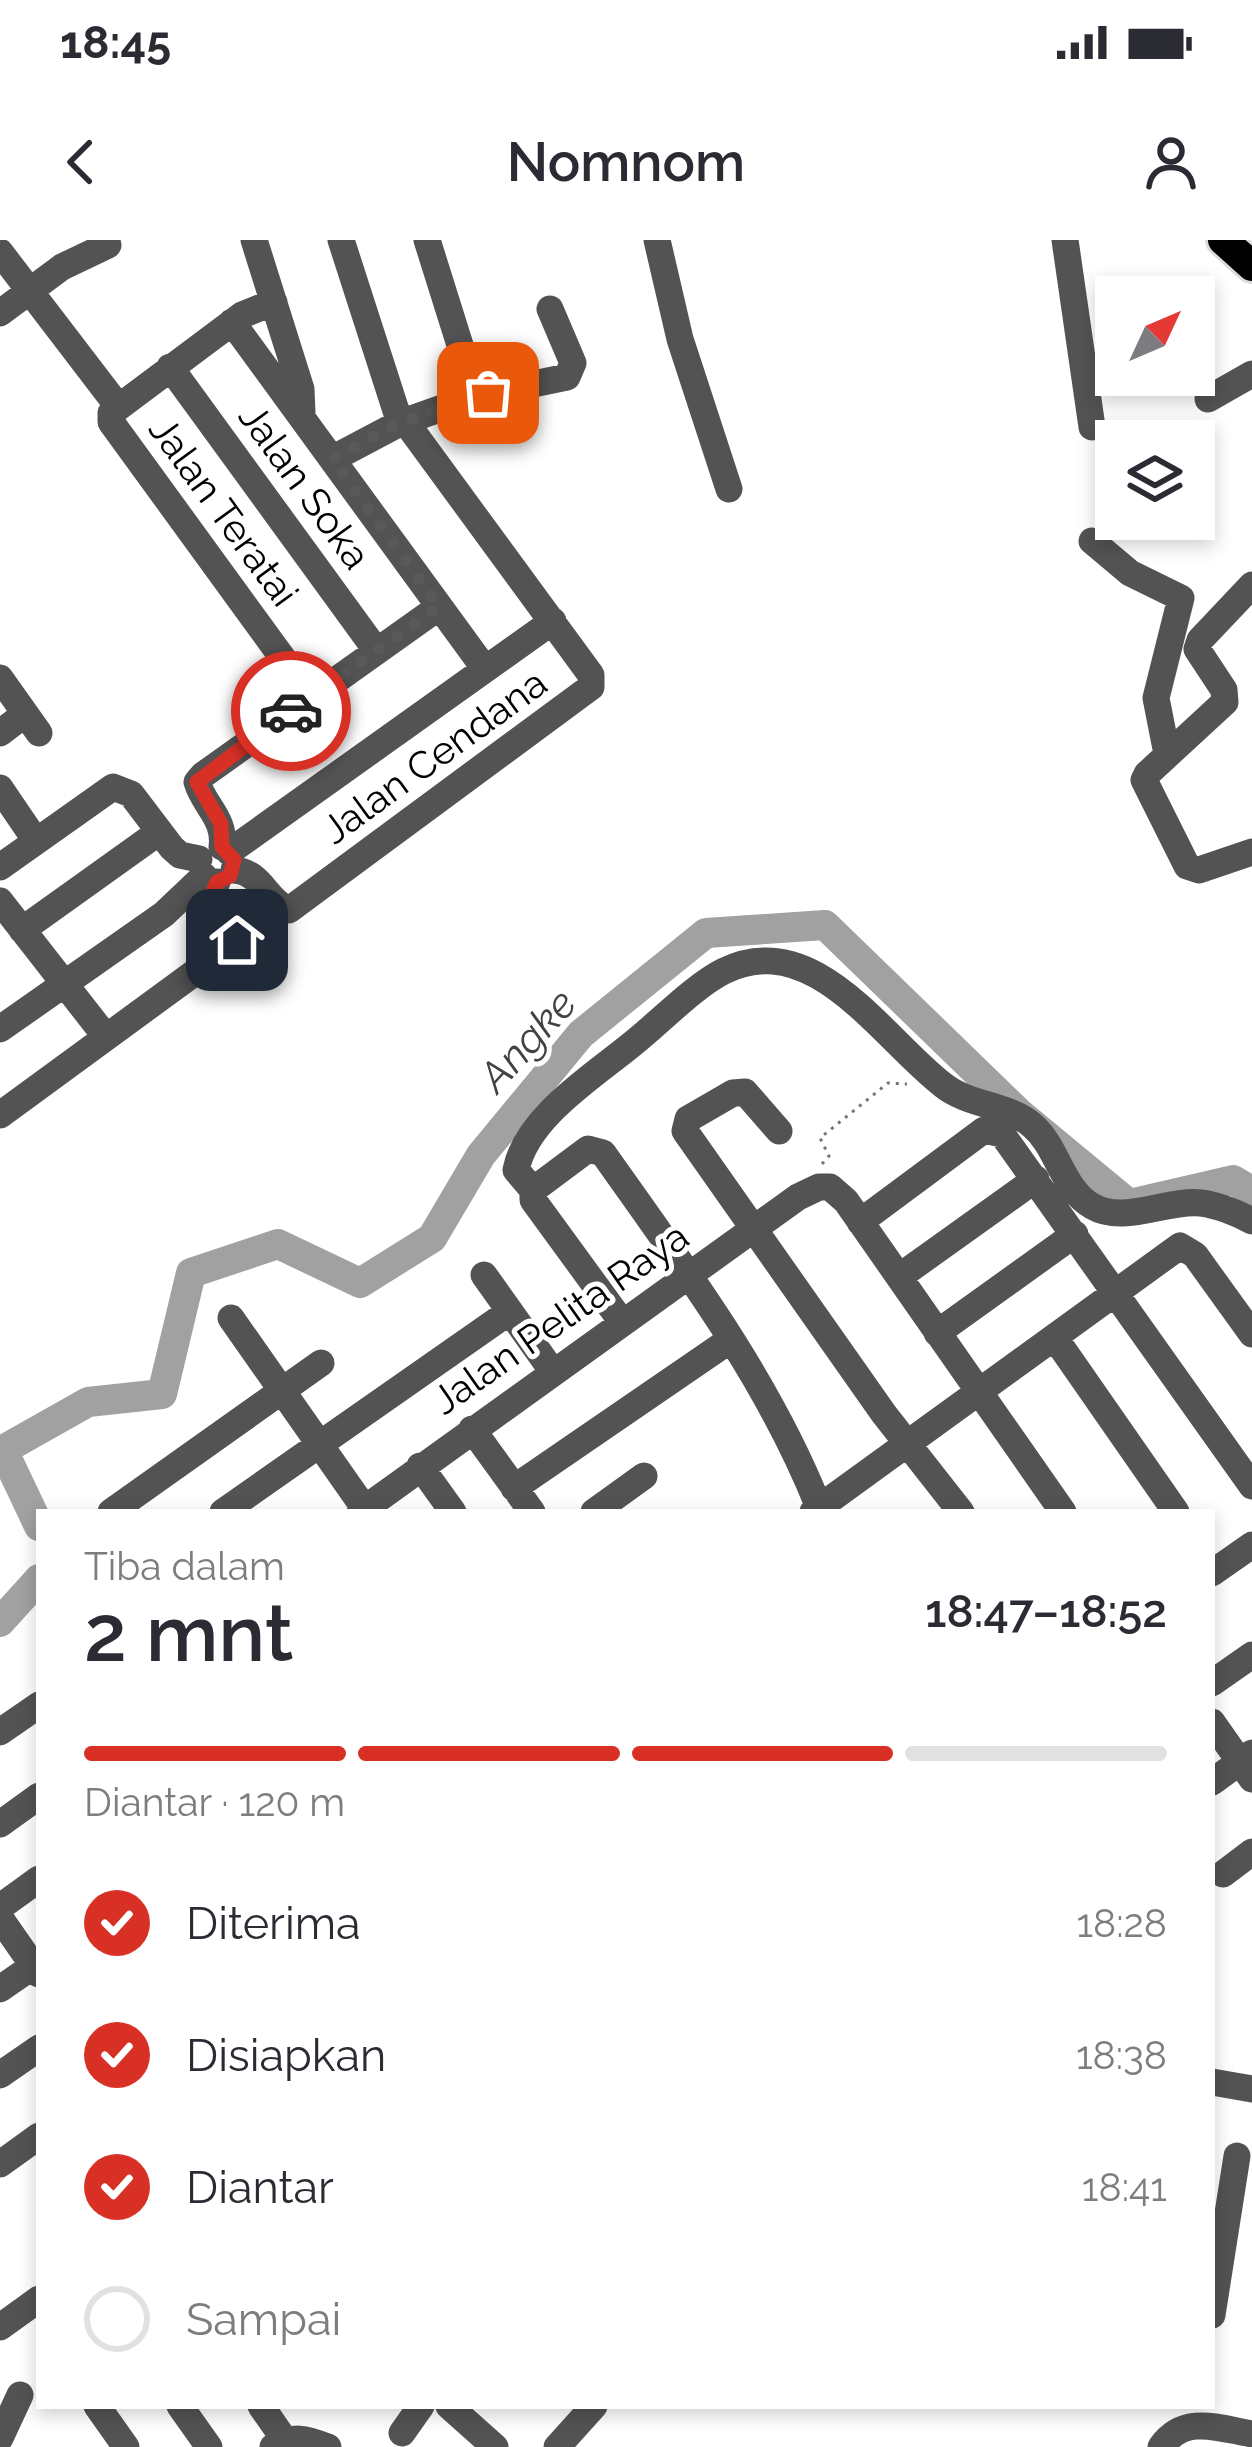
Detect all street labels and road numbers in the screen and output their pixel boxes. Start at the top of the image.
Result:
street label: Jalan Soka [230,394,380,578]
street label: Jalan Teratai [140,407,308,615]
street label: Jalan Cendana [313,659,555,853]
street label: Jalan Pelita Raya [423,1213,697,1423]

